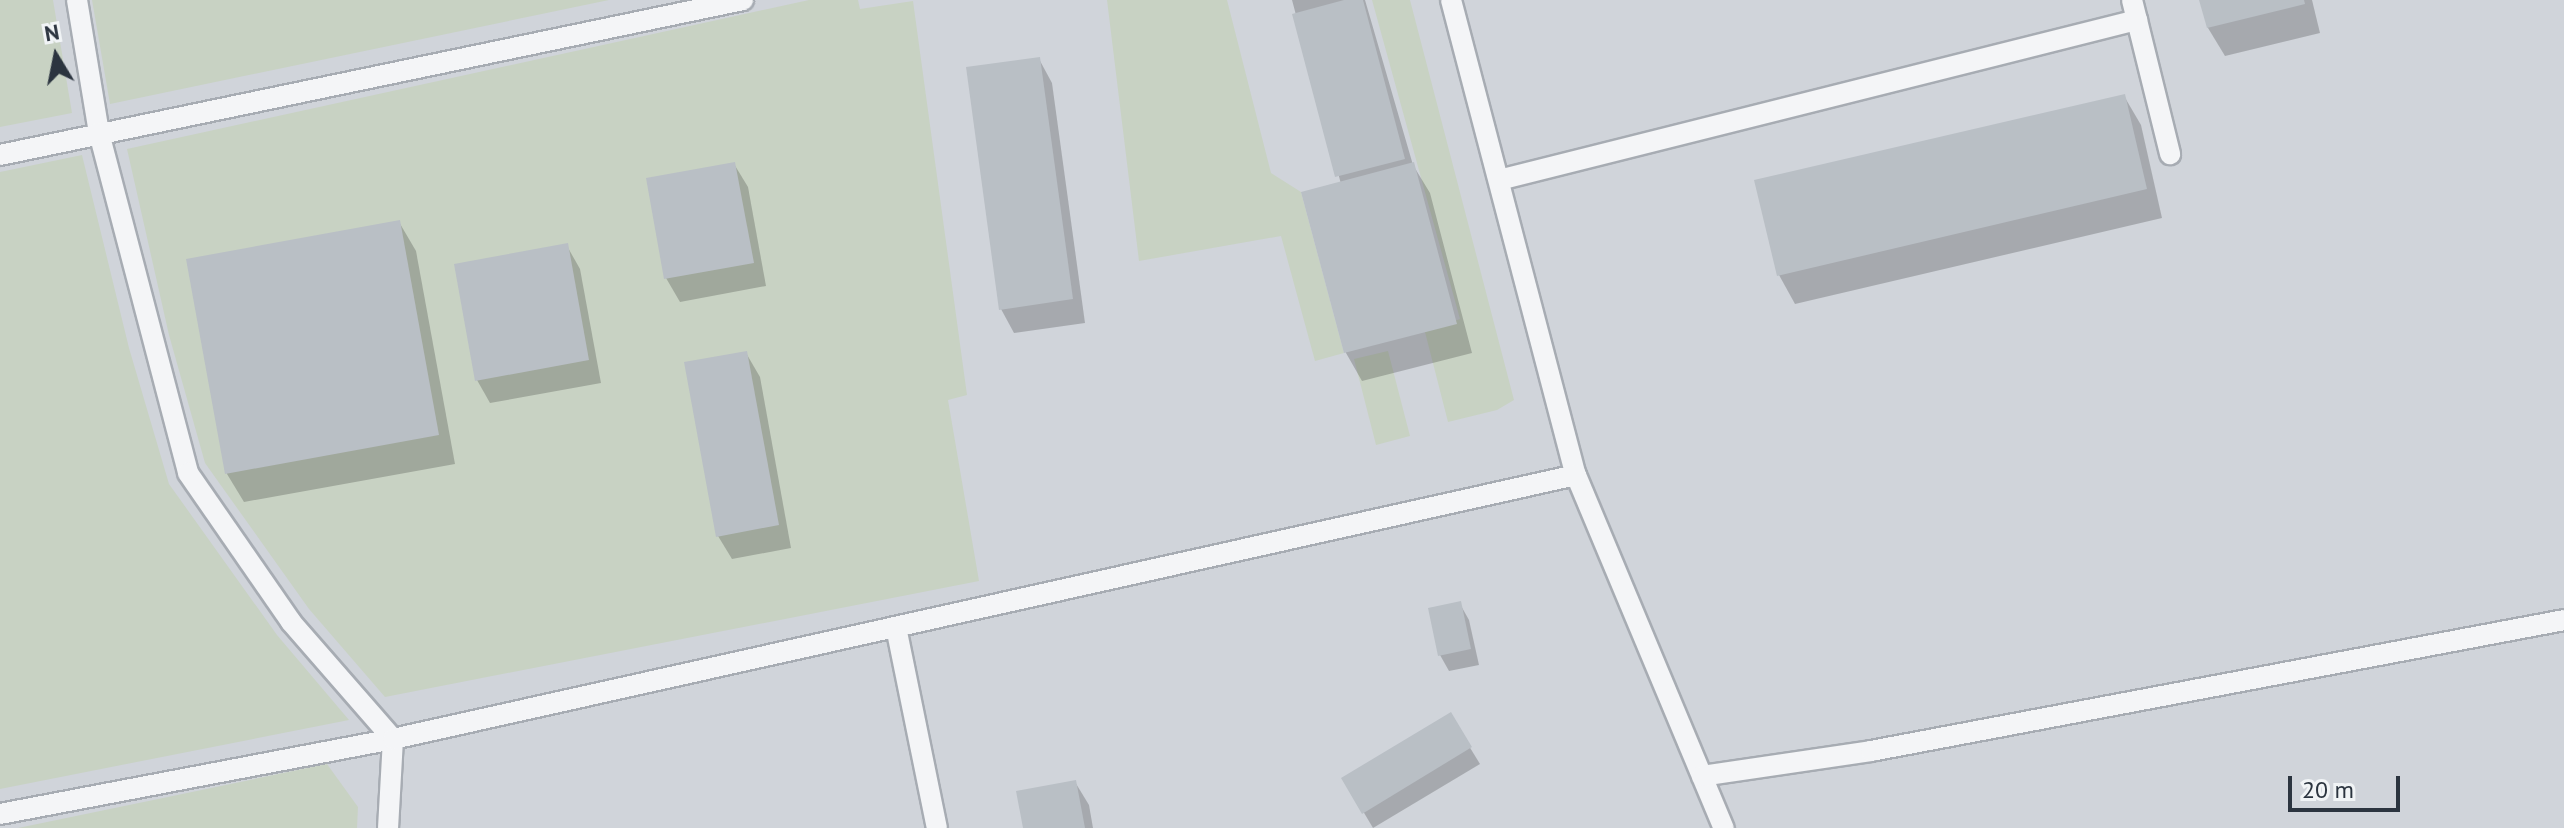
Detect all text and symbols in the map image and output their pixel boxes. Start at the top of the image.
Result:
north arrow [16,16,96,96]
text: N [42,17,61,47]
scale bar [2292,760,2404,810]
text: 20 m [2302,774,2354,805]

